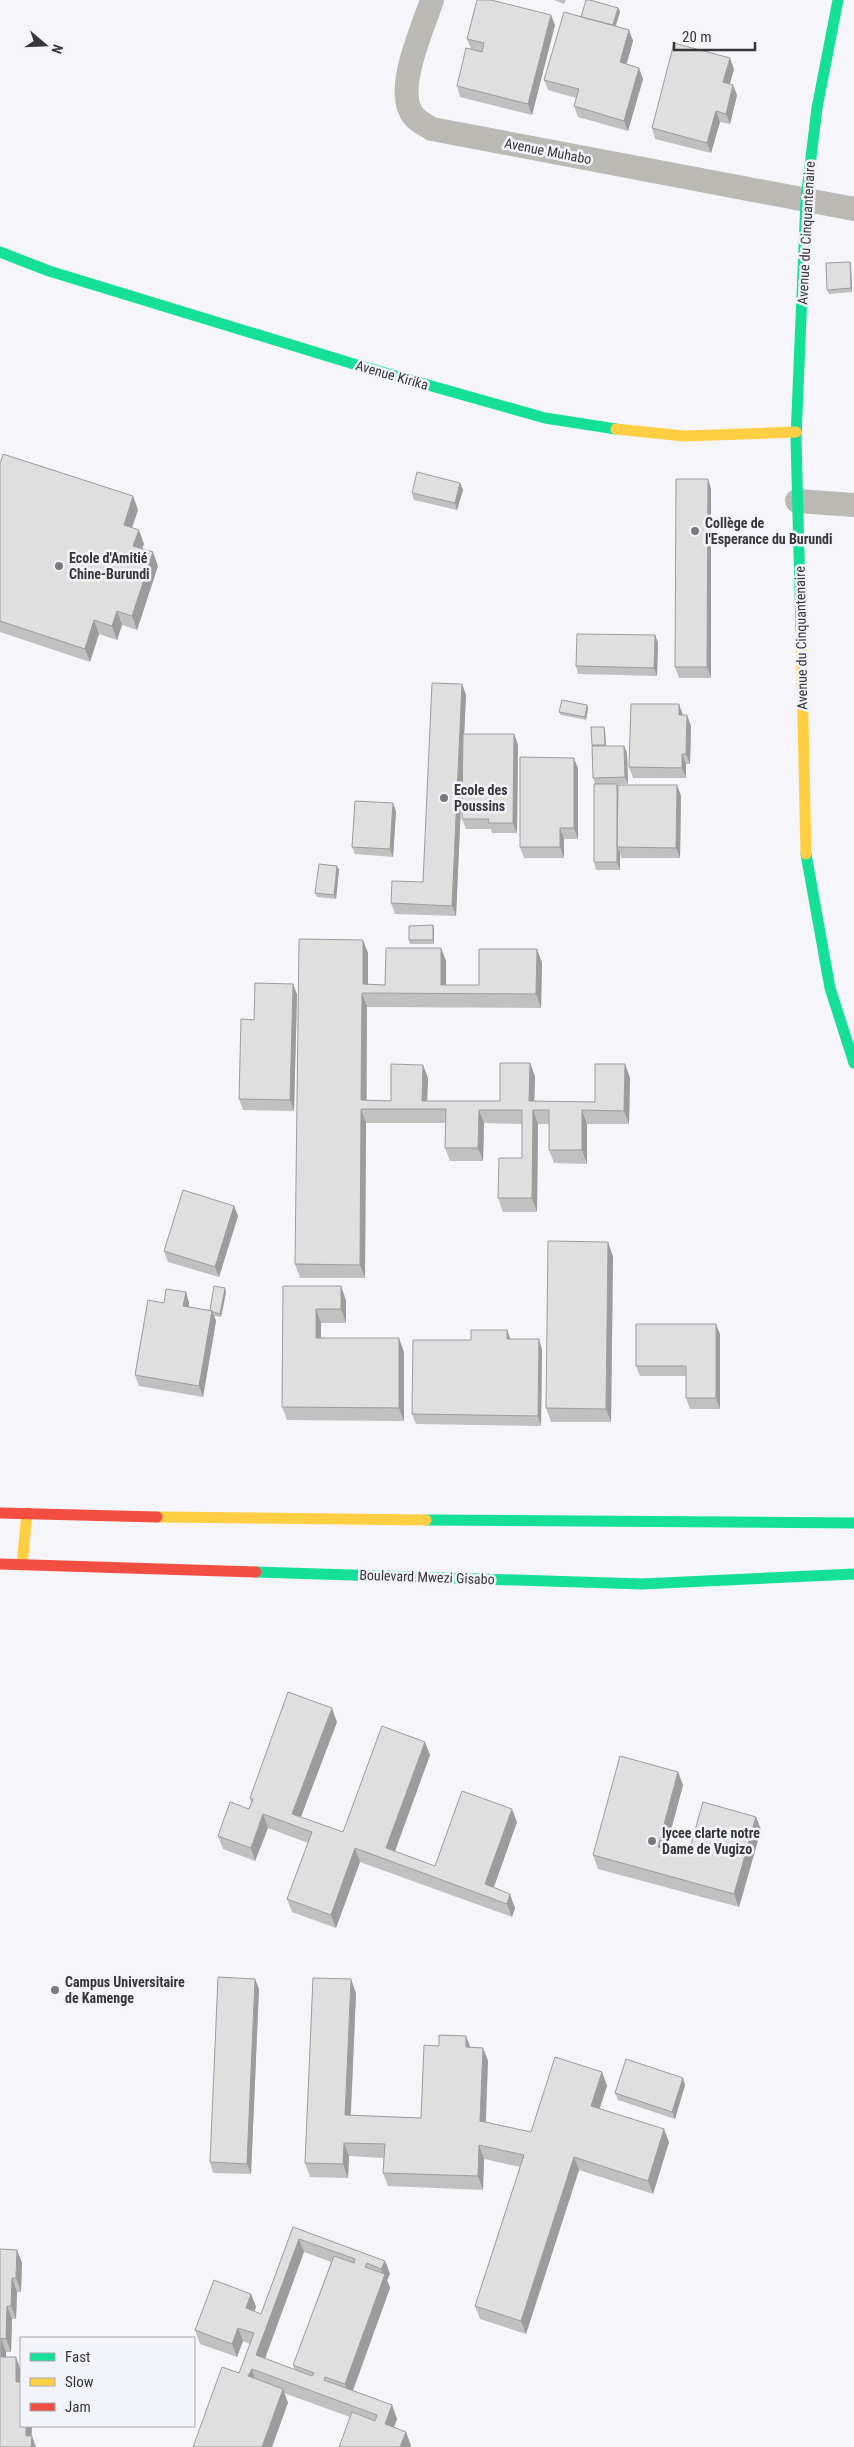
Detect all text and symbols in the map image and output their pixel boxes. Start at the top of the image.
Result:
north arrow [20,20,70,70]
scale bar [674,20,755,52]
text: 20 m [682,28,712,46]
text: N [48,43,66,56]
street label: Avenue Muhabo [503,135,593,167]
street label: Avenue du Cinquantenaire [794,160,818,305]
street label: Avenue Kirika [354,357,430,393]
place label: Collège de l'Esperance du Burundi [705,515,833,547]
marker: Collège de l'Esperance du Burundi [689,525,701,537]
place label: Ecole d'Amitié Chine-Burundi [69,550,150,582]
marker: Ecole d'Amitié Chine-Burundi [53,560,65,572]
street label: Avenue du Cinquantenaire [792,566,810,710]
place label: Ecole des Poussins [454,782,508,814]
marker: Ecole des Poussins [438,792,450,804]
street label: Boulevard Mwezi Gisabo [359,1567,495,1587]
place label: lycee clarte notre Dame de Vugizo [662,1825,760,1857]
marker: lycee clarte notre Dame de Vugizo [646,1835,658,1847]
place label: Campus Universitaire de Kamenge [65,1974,185,2006]
marker: Campus Universitaire de Kamenge [49,1984,61,1996]
legend [20,2337,195,2427]
text: Fast [65,2348,90,2366]
text: Slow [65,2373,94,2391]
text: Jam [65,2398,91,2416]

